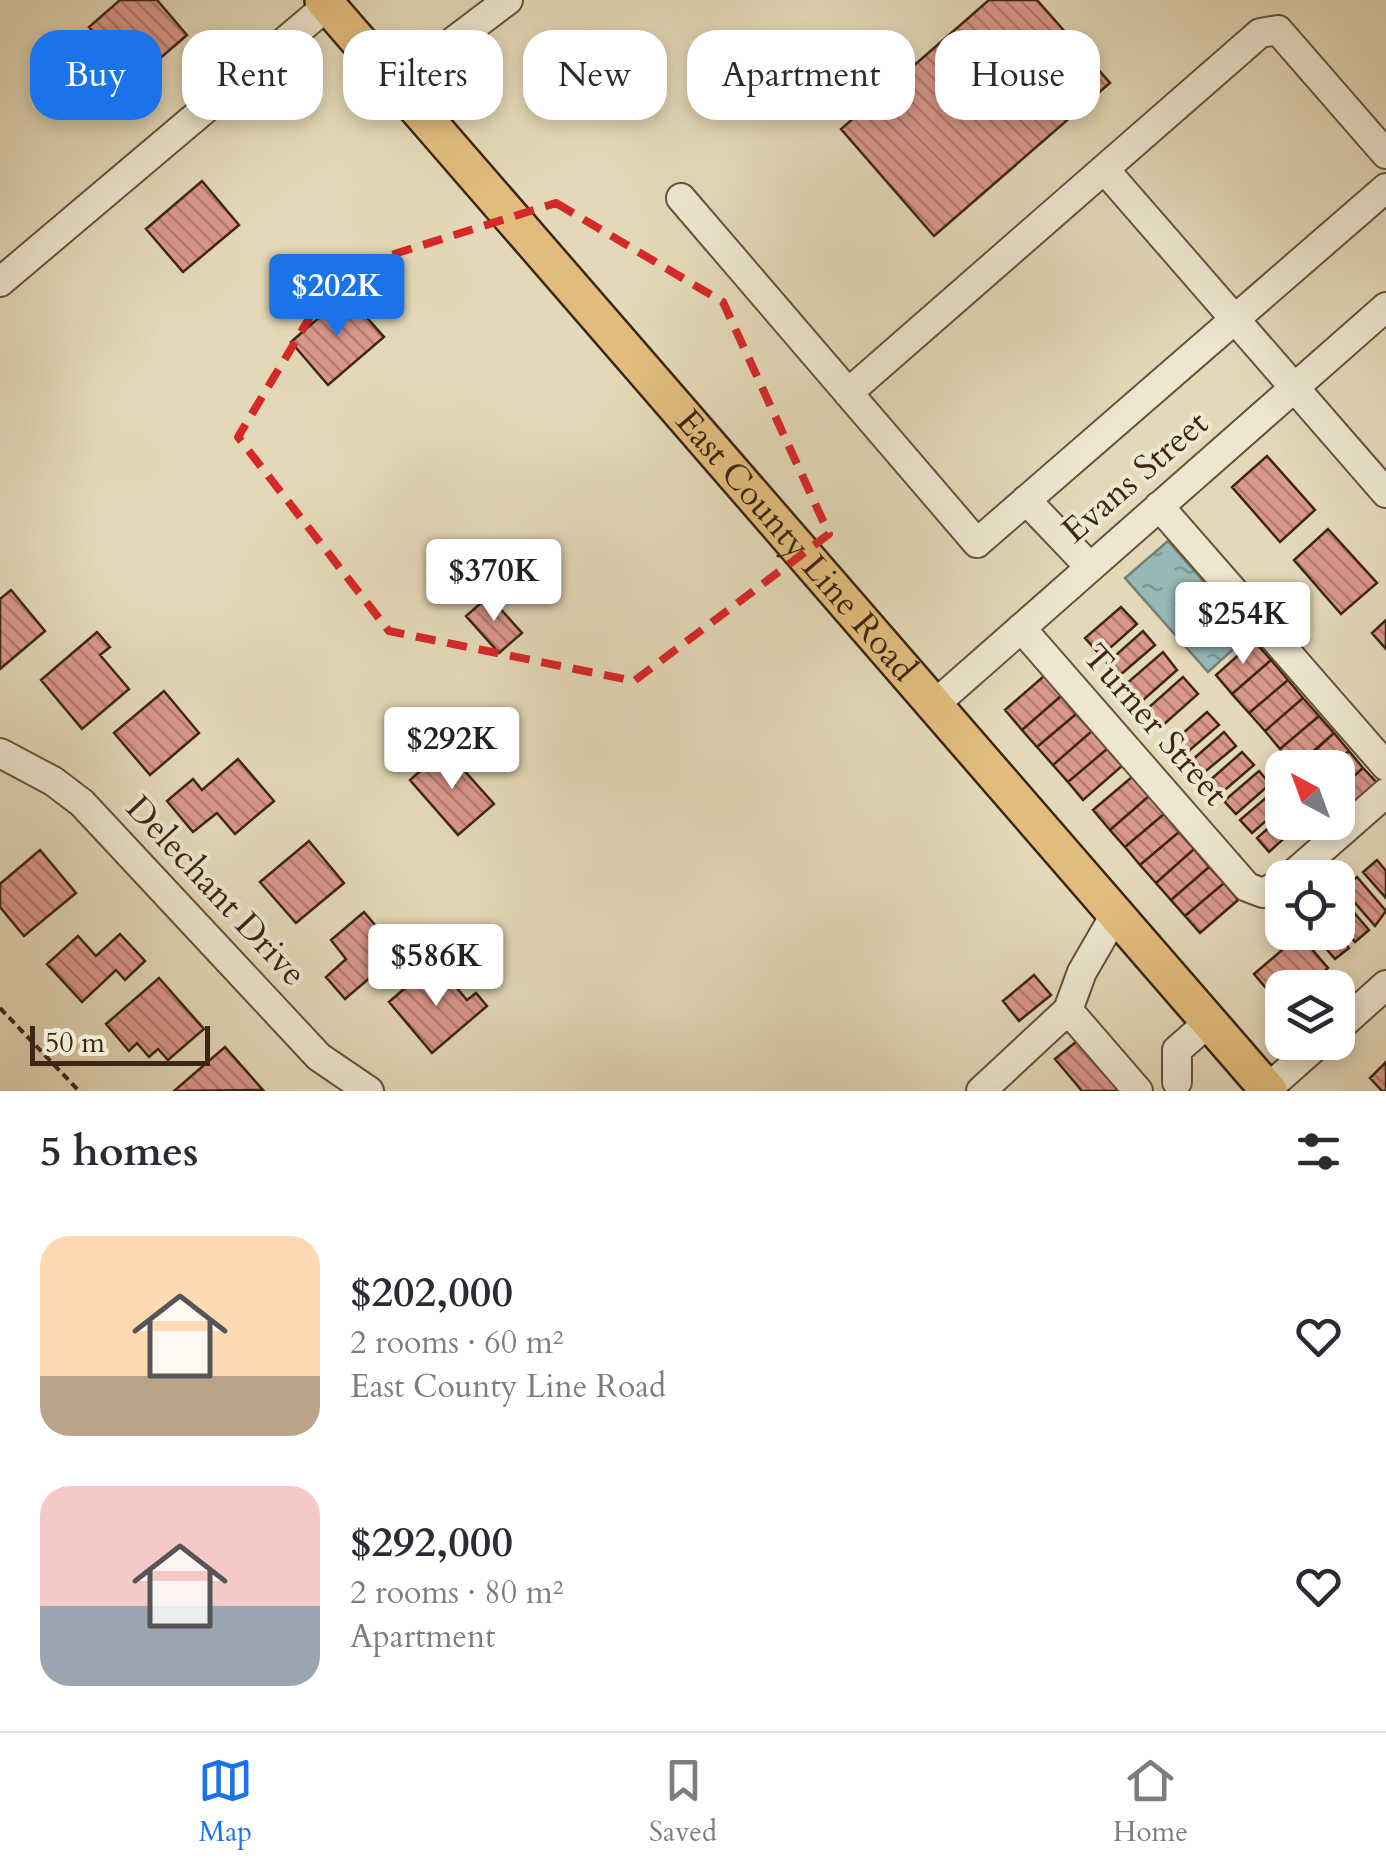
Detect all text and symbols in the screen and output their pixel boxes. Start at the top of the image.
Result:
chip: Buy [30,30,162,120]
chip: Rent [182,30,323,120]
chip: Filters [343,30,503,120]
chip: New [523,30,667,120]
chip: Apartment [687,30,915,120]
chip: House [935,30,1100,120]
pin: $202K [267,254,407,339]
text: $202K [291,264,383,308]
street label: East County Line Road [665,399,928,692]
street label: Evans Street [1051,400,1219,554]
pin: $370K [424,539,564,624]
text: $370K [448,549,540,593]
pin: $254K [1173,582,1313,667]
text: $254K [1197,592,1289,636]
street label: Turner Street [1071,634,1239,816]
pin: $292K [382,707,522,792]
text: $292K [406,717,498,761]
north arrow [1265,750,1355,840]
map controls [1265,750,1355,1060]
street label: Delechant Drive [115,785,317,997]
button: locate [1265,860,1355,950]
pin: $586K [366,924,506,1009]
text: $586K [390,934,482,978]
button: layers [1265,970,1355,1060]
scale bar [30,1021,210,1066]
text: 50 m [45,1024,105,1062]
text: 5 homes [40,1123,198,1180]
icon: filters [1291,1124,1346,1179]
text: $202,000 [350,1264,513,1321]
icon: home [120,1276,240,1396]
icon: heart [1291,1309,1346,1364]
text: 2 rooms · 60 m² [350,1321,563,1365]
text: East County Line Road [350,1365,666,1409]
text: $292,000 [350,1514,513,1571]
icon: home [120,1526,240,1646]
icon: heart [1291,1559,1346,1614]
text: 2 rooms · 80 m² [350,1571,563,1615]
text: Apartment [350,1615,495,1659]
tab: Map [198,1753,253,1851]
tab: Saved [649,1753,717,1851]
tab: Home [1113,1753,1188,1851]

